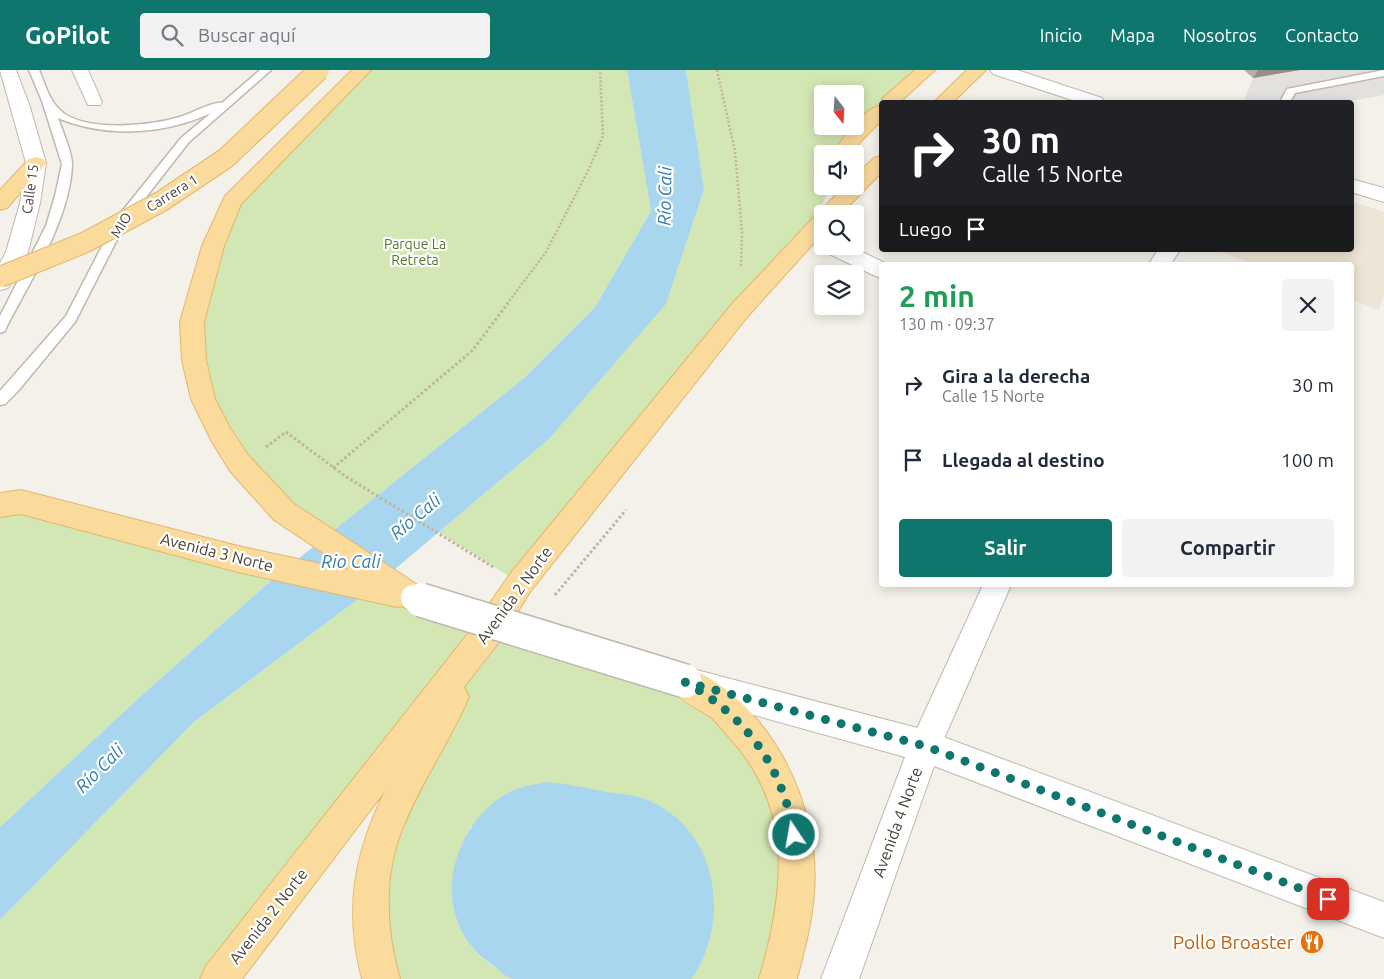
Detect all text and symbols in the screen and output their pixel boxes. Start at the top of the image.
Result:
search box [140,13,490,58]
icon: search [158,21,186,49]
text: GoPilot [25,22,110,49]
text: Buscar aquí [198,24,296,46]
text: Inicio [1040,25,1082,45]
text: Mapa [1110,25,1155,45]
text: Nosotros [1183,25,1257,45]
text: Contacto [1285,25,1359,45]
north arrow [814,85,864,135]
map controls [814,85,864,315]
icon: right [899,120,964,185]
text: 30 m [982,120,1060,160]
button: sound [814,145,864,195]
text: Calle 15 Norte [982,161,1123,186]
street label: Calle 15 [19,163,41,215]
water label: Río Cali [653,166,675,226]
street label: Carrera 1 [143,171,201,215]
button: search [814,205,864,255]
street label: MIO [107,209,135,241]
icon: arrive [962,215,990,243]
text: Luego [899,218,952,240]
park label: Parque La Retreta [384,236,446,268]
button: layers [814,265,864,315]
text: 2 min [899,279,975,313]
button: close [1282,279,1334,331]
text: 130 m · 09:37 [899,315,995,333]
text: Gira a la derecha [942,365,1090,387]
icon: right [899,371,927,399]
text: 30 m [1292,374,1334,396]
text: Calle 15 Norte [942,387,1045,405]
icon: arrive [899,446,927,474]
text: Llegada al destino [942,449,1105,471]
text: 100 m [1281,449,1334,471]
water label: Río Cali [386,489,445,543]
button: Salir [899,519,1112,577]
button: Compartir [1122,519,1334,577]
street label: Avenida 3 Norte [159,529,275,575]
street label: Avenida 2 Norte [473,543,555,647]
water label: Rio Cali [321,551,381,571]
water label: Río Cali [71,740,127,796]
street label: Avenida 4 Norte [869,765,925,879]
position arrow [767,808,819,860]
street label: Avenida 2 Norte [225,865,311,967]
pin [1307,878,1349,920]
icon: arrive [1314,885,1342,913]
restaurant icon: Pollo Broaster [1299,929,1325,955]
place label: Pollo Broaster [1173,931,1294,953]

